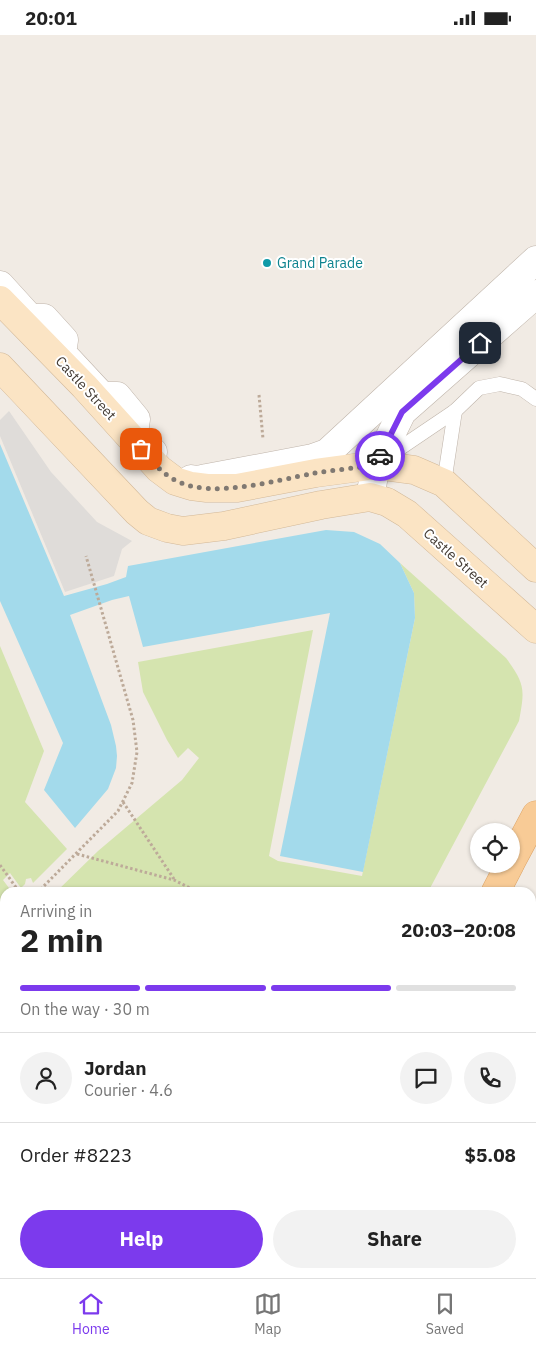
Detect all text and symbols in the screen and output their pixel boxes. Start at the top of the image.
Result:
text: 20:01 [25,6,77,30]
place label: Grand Parade [277,254,363,272]
marker: Grand Parade [261,257,273,269]
pin [459,322,501,364]
icon: home [466,329,494,357]
street label: Castle Street [52,352,120,424]
pin [120,428,162,470]
courier [355,431,405,481]
icon: bag [127,435,155,463]
icon: car [366,442,394,470]
street label: Castle Street [420,524,492,592]
map controls [470,823,520,873]
button: locate [470,823,520,873]
text: Arriving in [20,901,92,921]
text: 20:03–20:08 [401,918,516,942]
text: 2 min [20,919,104,961]
text: On the way · 30 m [20,999,150,1019]
button: person [20,1052,72,1104]
button: chat [400,1052,452,1104]
button: phone [464,1052,516,1104]
text: Jordan [84,1056,147,1080]
text: Courier · 4.6 [84,1080,173,1100]
text: Order #8223 [20,1143,132,1167]
text: $5.08 [464,1143,516,1167]
button: Help [20,1210,263,1268]
button: Share [273,1210,516,1268]
tab: Home [72,1290,110,1338]
tab: Map [254,1290,282,1338]
tab: Saved [426,1290,464,1338]

